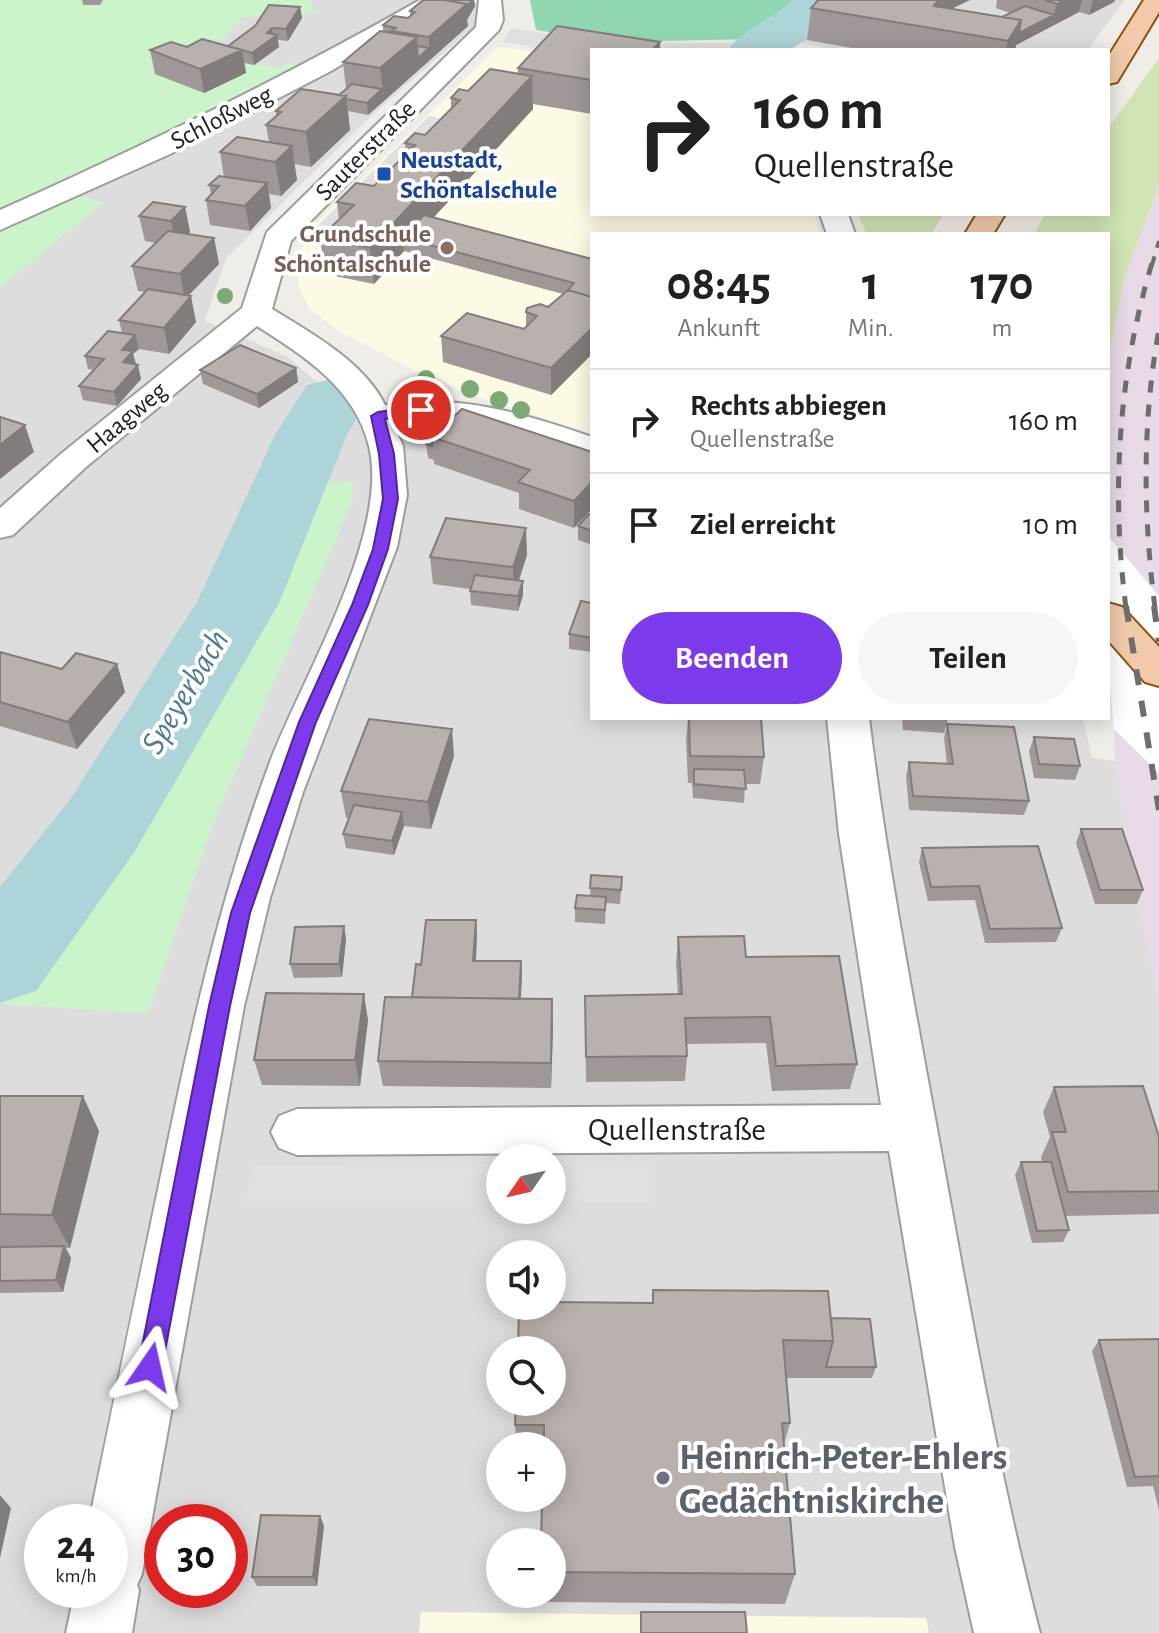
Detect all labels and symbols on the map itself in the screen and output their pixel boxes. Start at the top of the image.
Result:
street label: Schloßweg [166,81,277,154]
street label: Sauterstraße [311,96,421,206]
place label: Neustadt, Schöntalschule [400,147,557,203]
marker: Neustadt, Schöntalschule [375,165,393,183]
place label: Grundschule Schöntalschule [274,221,431,277]
marker: Grundschule Schöntalschule [438,239,456,257]
pin [387,376,455,444]
street label: Haagweg [82,377,172,458]
water label: Speyerbach [136,624,236,760]
street label: Quellenstraße [588,1114,766,1146]
north arrow [486,1144,566,1224]
position arrow [108,1325,192,1409]
place label: Heinrich-Peter-Ehlers Gedächtniskirche [679,1439,1007,1521]
marker: Heinrich-Peter-Ehlers Gedächtniskirche [654,1469,672,1487]
speed limit sign: 30 [144,1504,248,1608]

